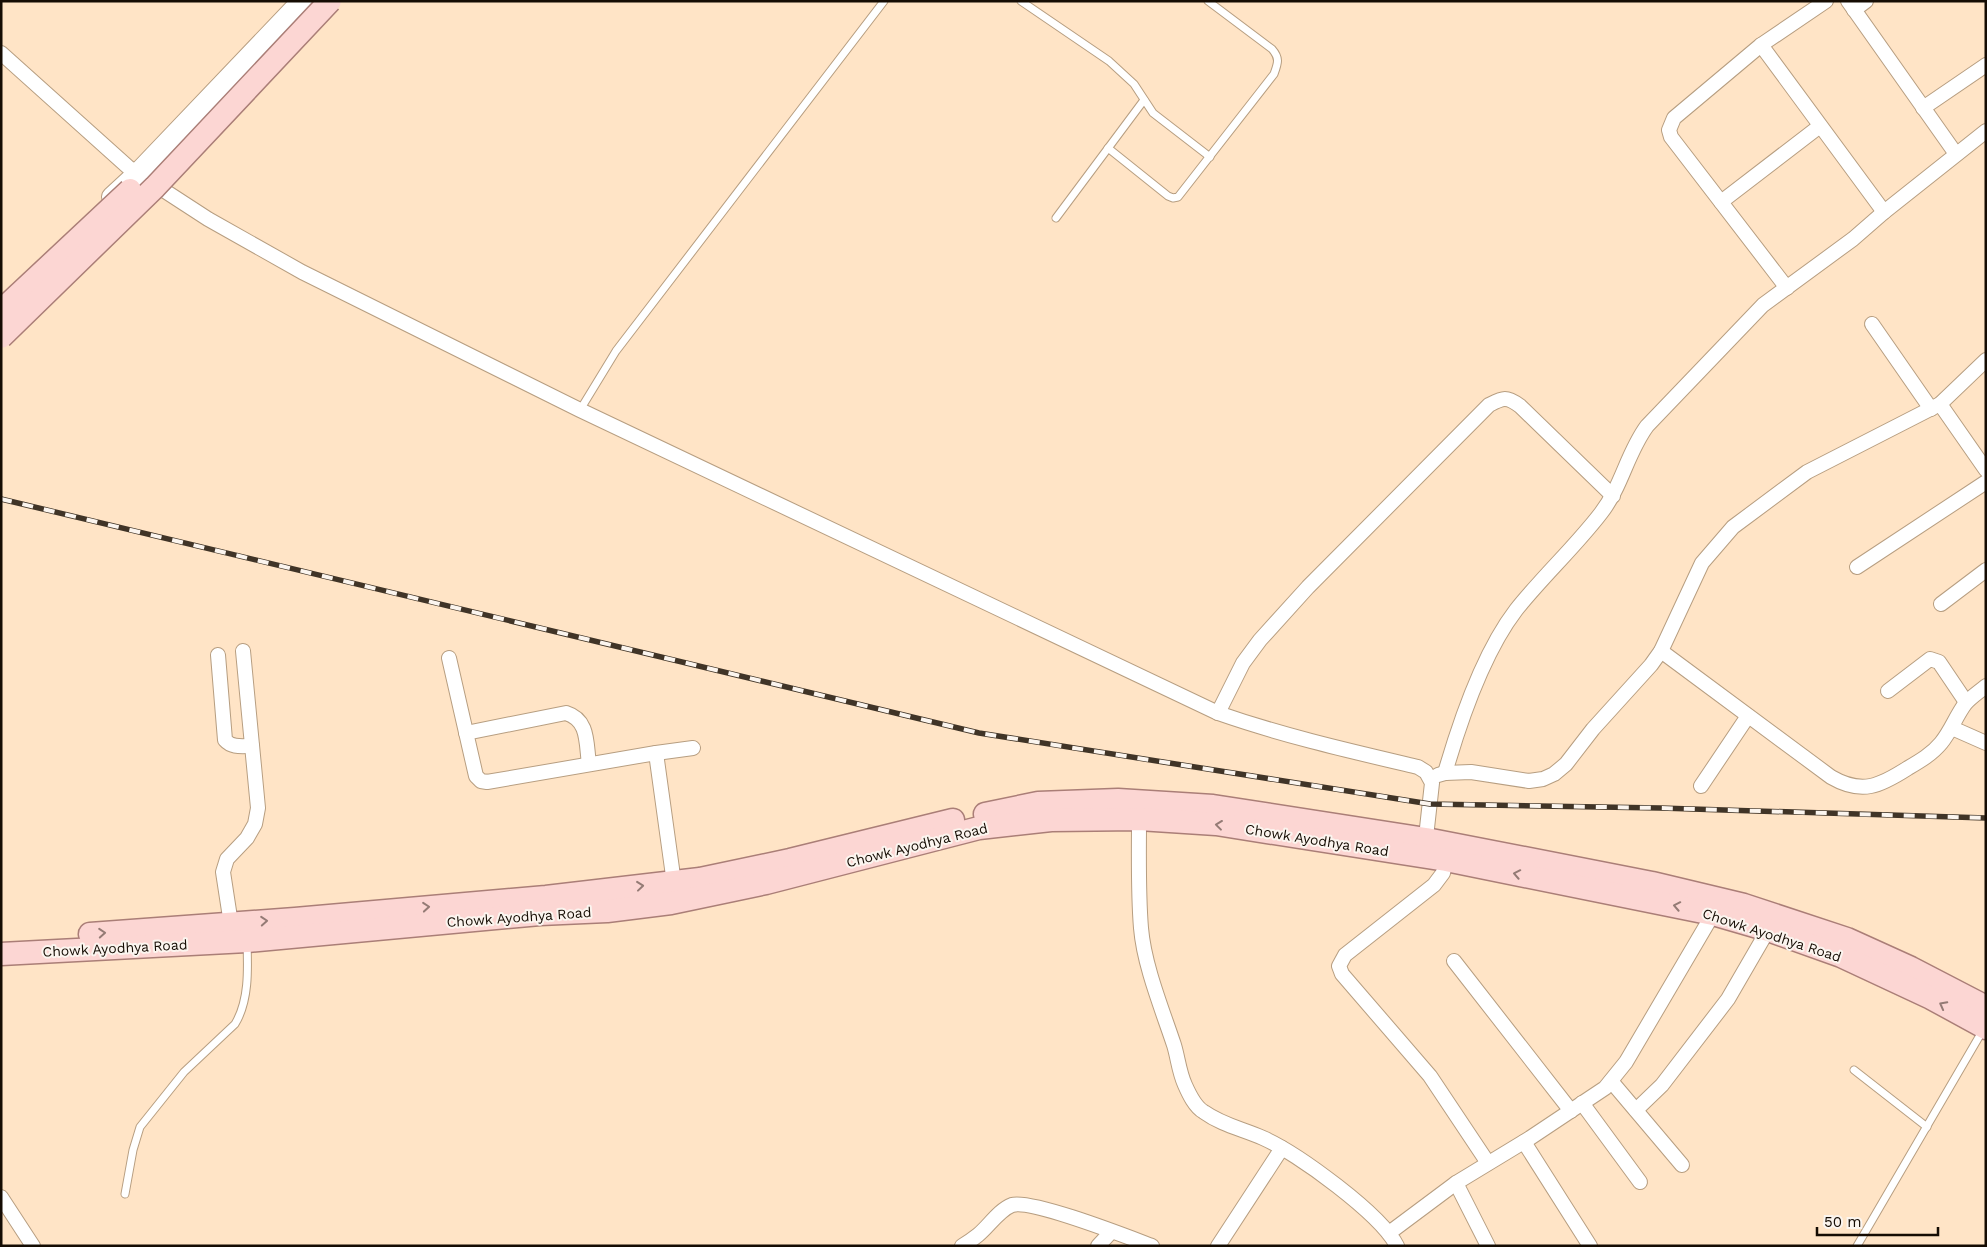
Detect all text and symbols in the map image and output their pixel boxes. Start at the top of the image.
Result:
street label: Chowk Ayodhya Road [845,820,989,870]
one-way arrow [1215,820,1223,830]
street label: Chowk Ayodhya Road [1244,821,1390,859]
one-way arrow [1513,869,1522,880]
one-way arrow [637,881,645,892]
one-way arrow [423,902,431,913]
one-way arrow [1672,902,1681,912]
street label: Chowk Ayodhya Road [446,904,592,930]
street label: Chowk Ayodhya Road [1701,905,1843,965]
one-way arrow [261,916,269,927]
one-way arrow [99,928,107,939]
street label: Chowk Ayodhya Road [42,936,188,960]
one-way arrow [1939,1001,1948,1011]
scale bar [1817,1204,1938,1236]
text: 50 m [1824,1213,1861,1231]

